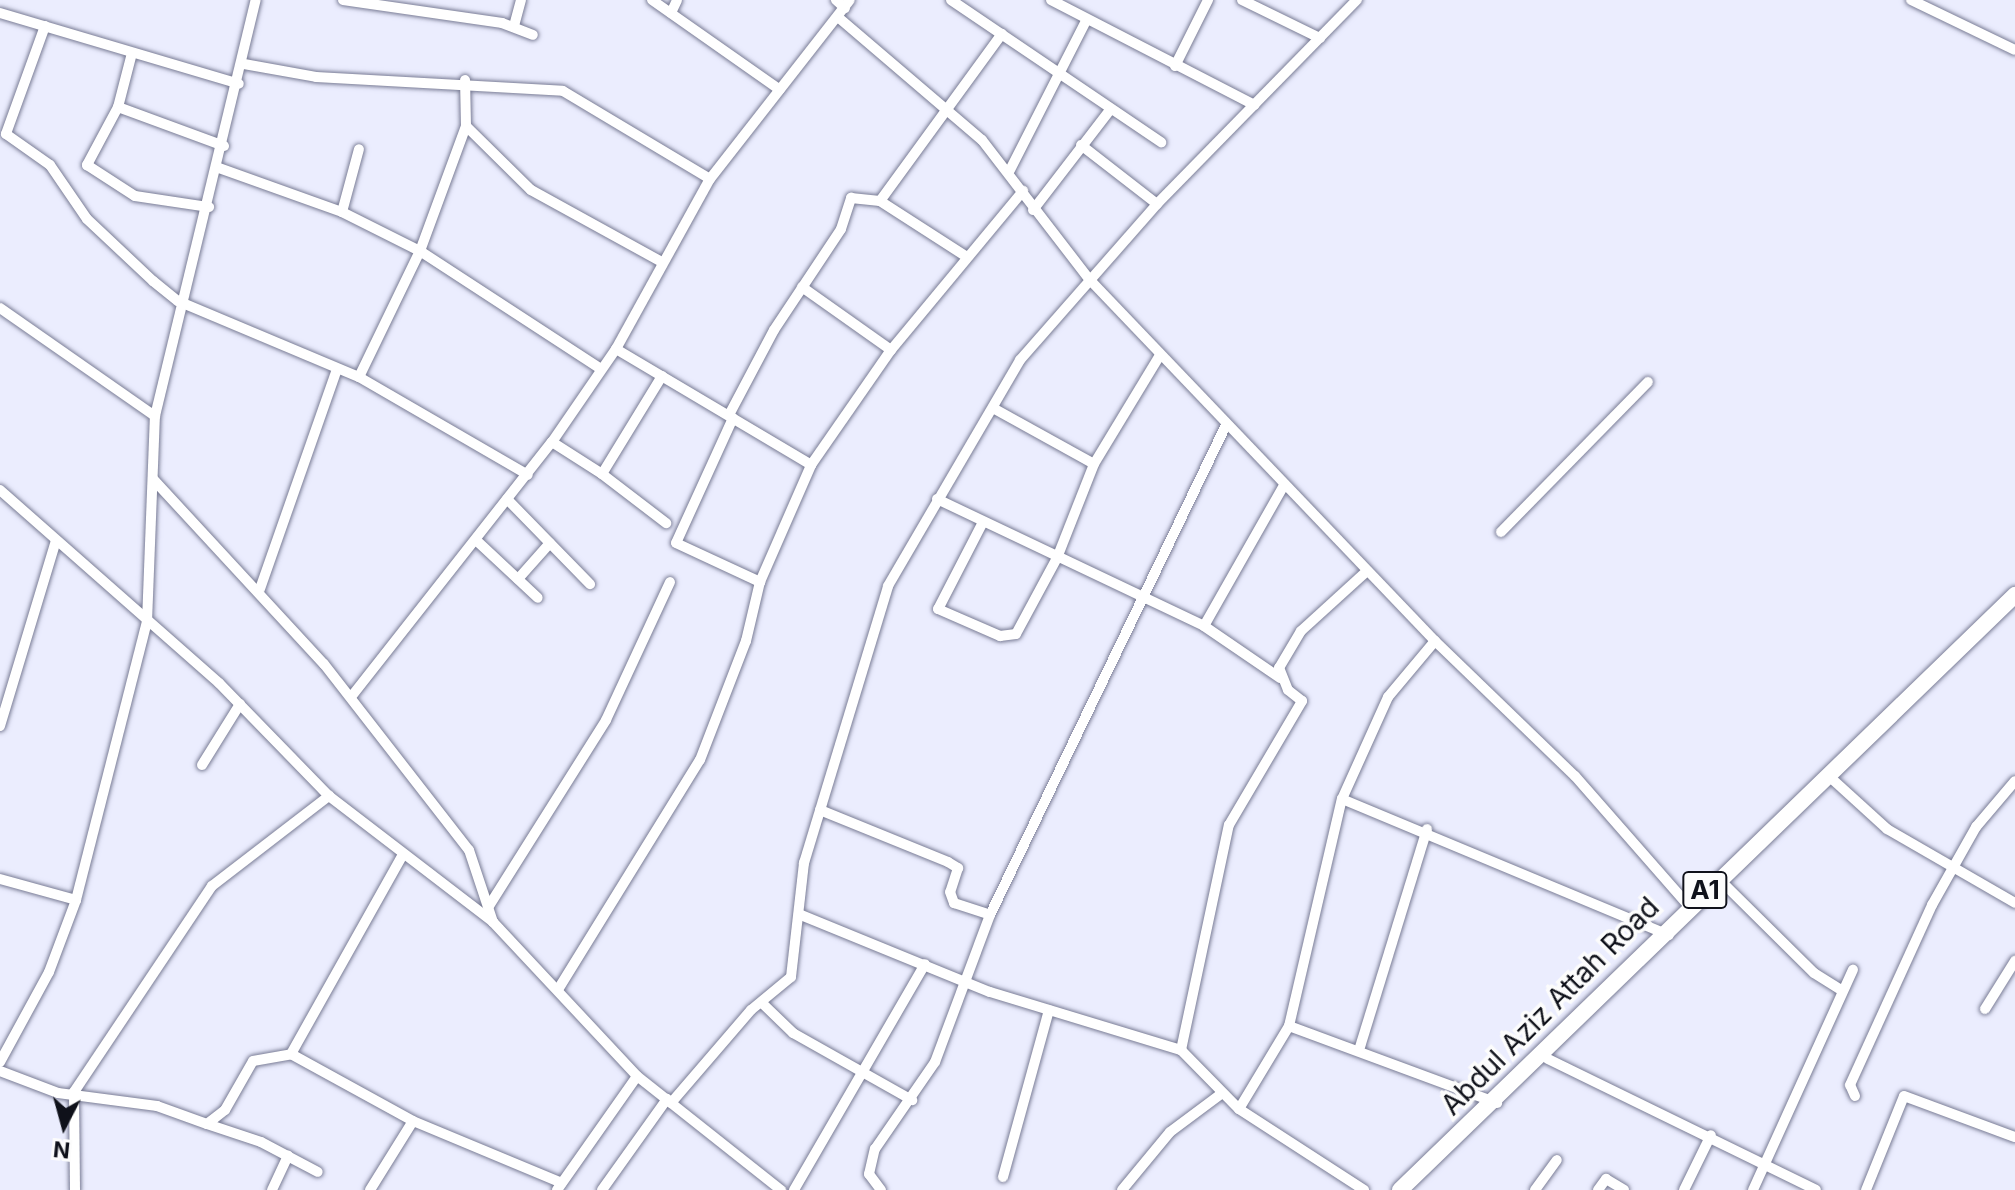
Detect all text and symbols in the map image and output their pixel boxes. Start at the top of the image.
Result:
road number: A1 [1681,868,1729,912]
street label: Abdul Aziz Attah Road [1434,890,1666,1122]
north arrow [24,1086,104,1166]
text: N [52,1136,71,1164]

